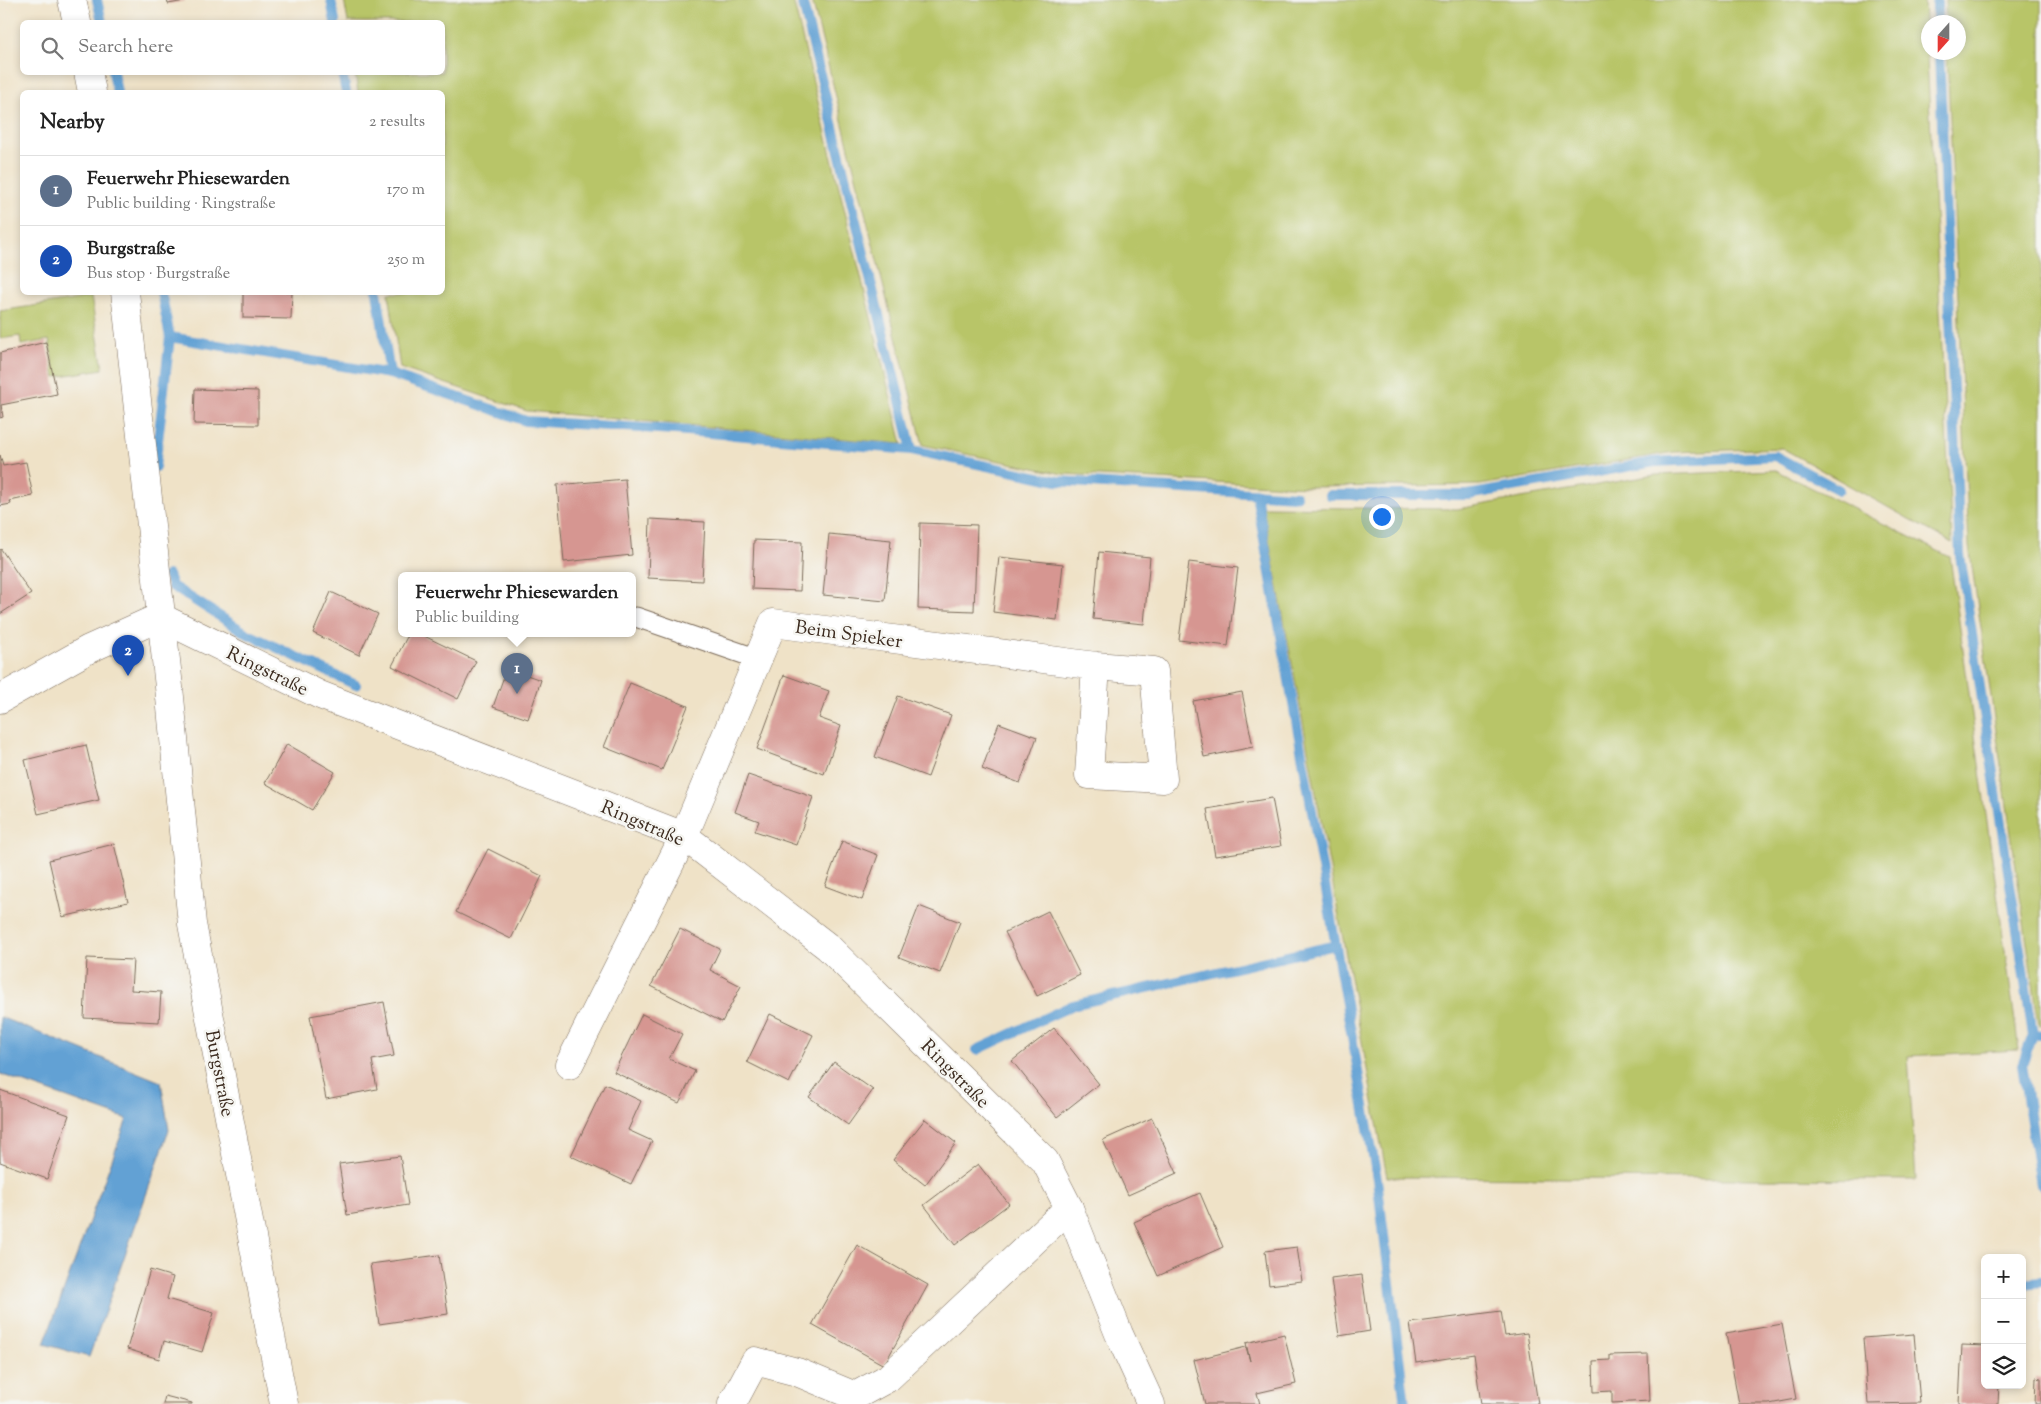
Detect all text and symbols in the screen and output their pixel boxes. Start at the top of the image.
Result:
north arrow [1921,15,1966,60]
search box [20,20,445,75]
icon: search [38,34,66,62]
text: Search here [78,34,173,61]
text: Nearby [40,108,105,138]
text: 2 results [369,111,425,134]
text: Feuerwehr Phiesewarden [87,166,290,193]
text: 1 [53,179,59,202]
text: 170 m [387,179,425,202]
text: Public building · Ringstraße [87,193,276,216]
text: Burgstraße [87,236,175,263]
text: 2 [52,249,60,272]
text: 250 m [387,249,425,272]
text: Bus stop · Burgstraße [87,263,230,286]
your location [1369,504,1395,530]
popup [398,572,636,637]
text: Feuerwehr Phiesewarden [415,580,619,607]
text: Public building [415,607,519,630]
street label: Beim Spieker [793,615,904,656]
pin: 2 [112,635,144,676]
street label: Ringstraße [221,641,313,704]
pin: 1 [501,653,533,694]
street label: Ringstraße [596,795,688,854]
street label: Burgstraße [197,1028,240,1119]
street label: Ringstraße [914,1034,995,1116]
map controls [1981,1254,2026,1389]
button: + [1981,1254,2026,1299]
button: − [1981,1299,2026,1344]
button: layers [1981,1344,2026,1389]

